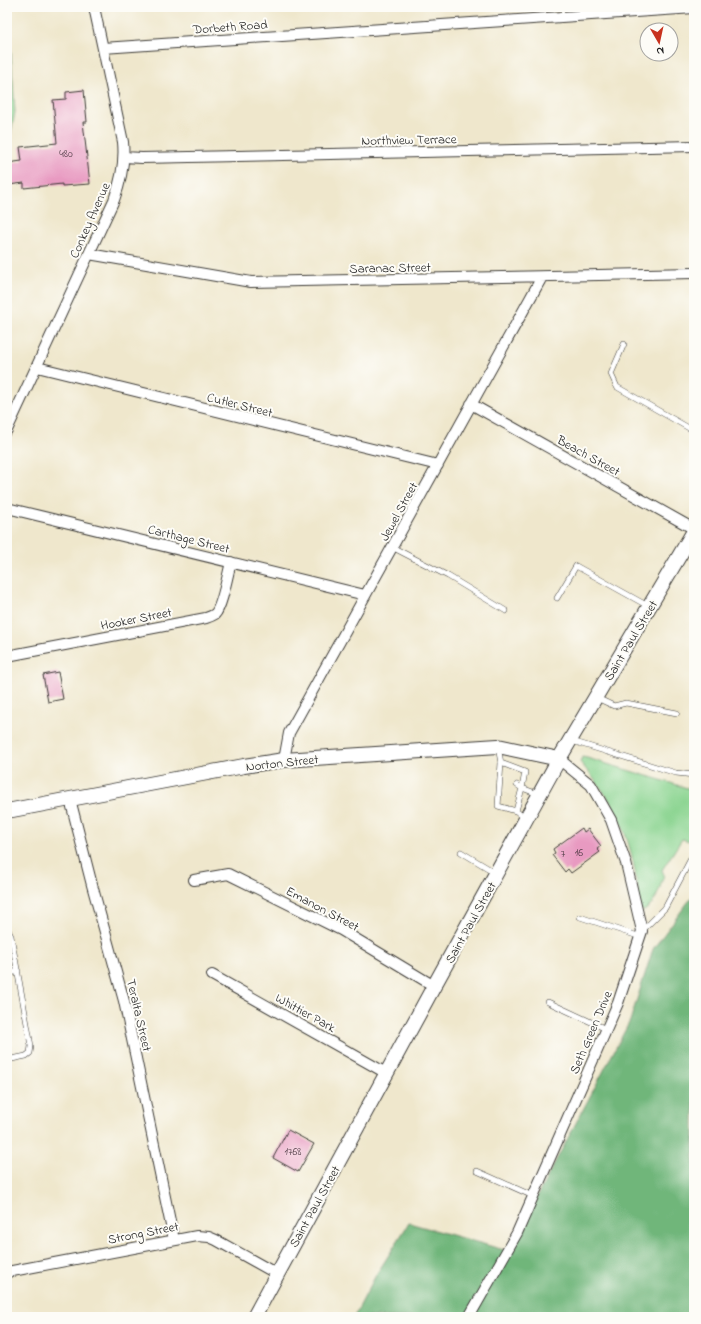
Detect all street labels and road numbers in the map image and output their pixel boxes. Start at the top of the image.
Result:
street label: Dorbeth Road [191,15,269,40]
street label: Northview Terrace [361,130,457,151]
street label: Conkey Avenue [65,180,117,262]
street label: Saranac Street [349,258,432,279]
street label: Cutler Street [205,388,275,423]
street label: Beach Street [552,431,624,482]
street label: Jewel Street [375,478,424,545]
street label: Carthage Street [146,520,232,560]
street label: Saint Paul Street [600,596,663,685]
street label: Hooker Street [99,603,174,636]
street label: Norton Street [245,750,320,777]
street label: Saint Paul Street [441,878,502,967]
street label: Emanon Street [282,882,363,937]
street label: Teralta Street [121,977,156,1054]
street label: Seth Green Drive [565,988,617,1077]
street label: Whittier Park [272,989,339,1038]
street label: Saint Paul Street [285,1162,346,1251]
street label: Strong Street [106,1217,181,1251]

